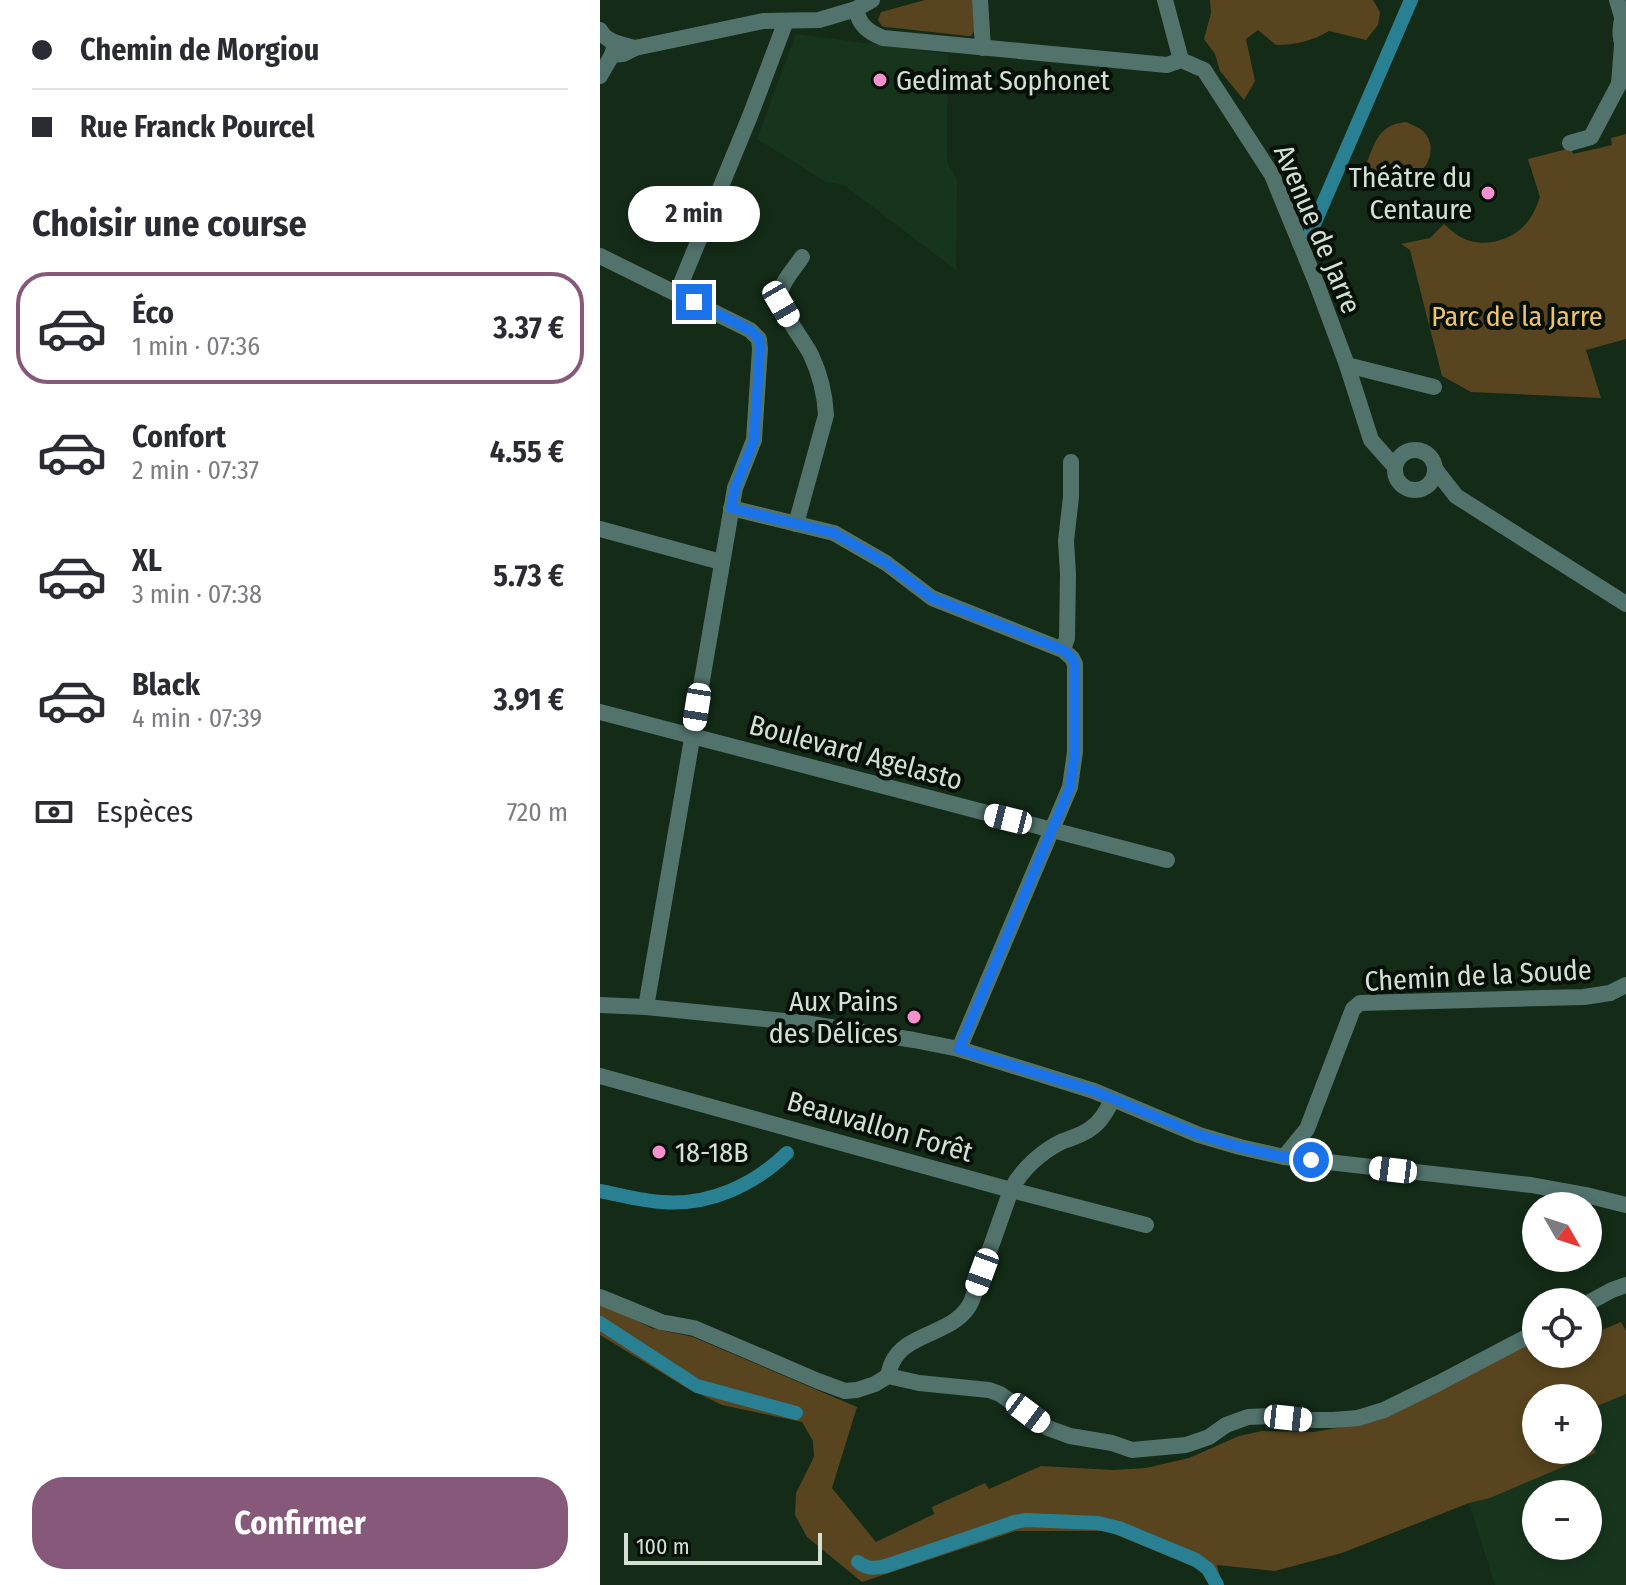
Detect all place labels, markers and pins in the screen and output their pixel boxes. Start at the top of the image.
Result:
place label: Gedimat Sophonet [896,64,1111,97]
marker: Gedimat Sophonet [871,71,889,89]
place label: Théâtre du Centaure [1349,161,1472,226]
marker: Théâtre du Centaure [1479,184,1497,202]
place label: Aux Pains des Délices [769,985,898,1050]
marker: Aux Pains des Délices [905,1008,923,1026]
place label: 18-18B [675,1136,749,1169]
marker: 18-18B [650,1143,668,1161]

